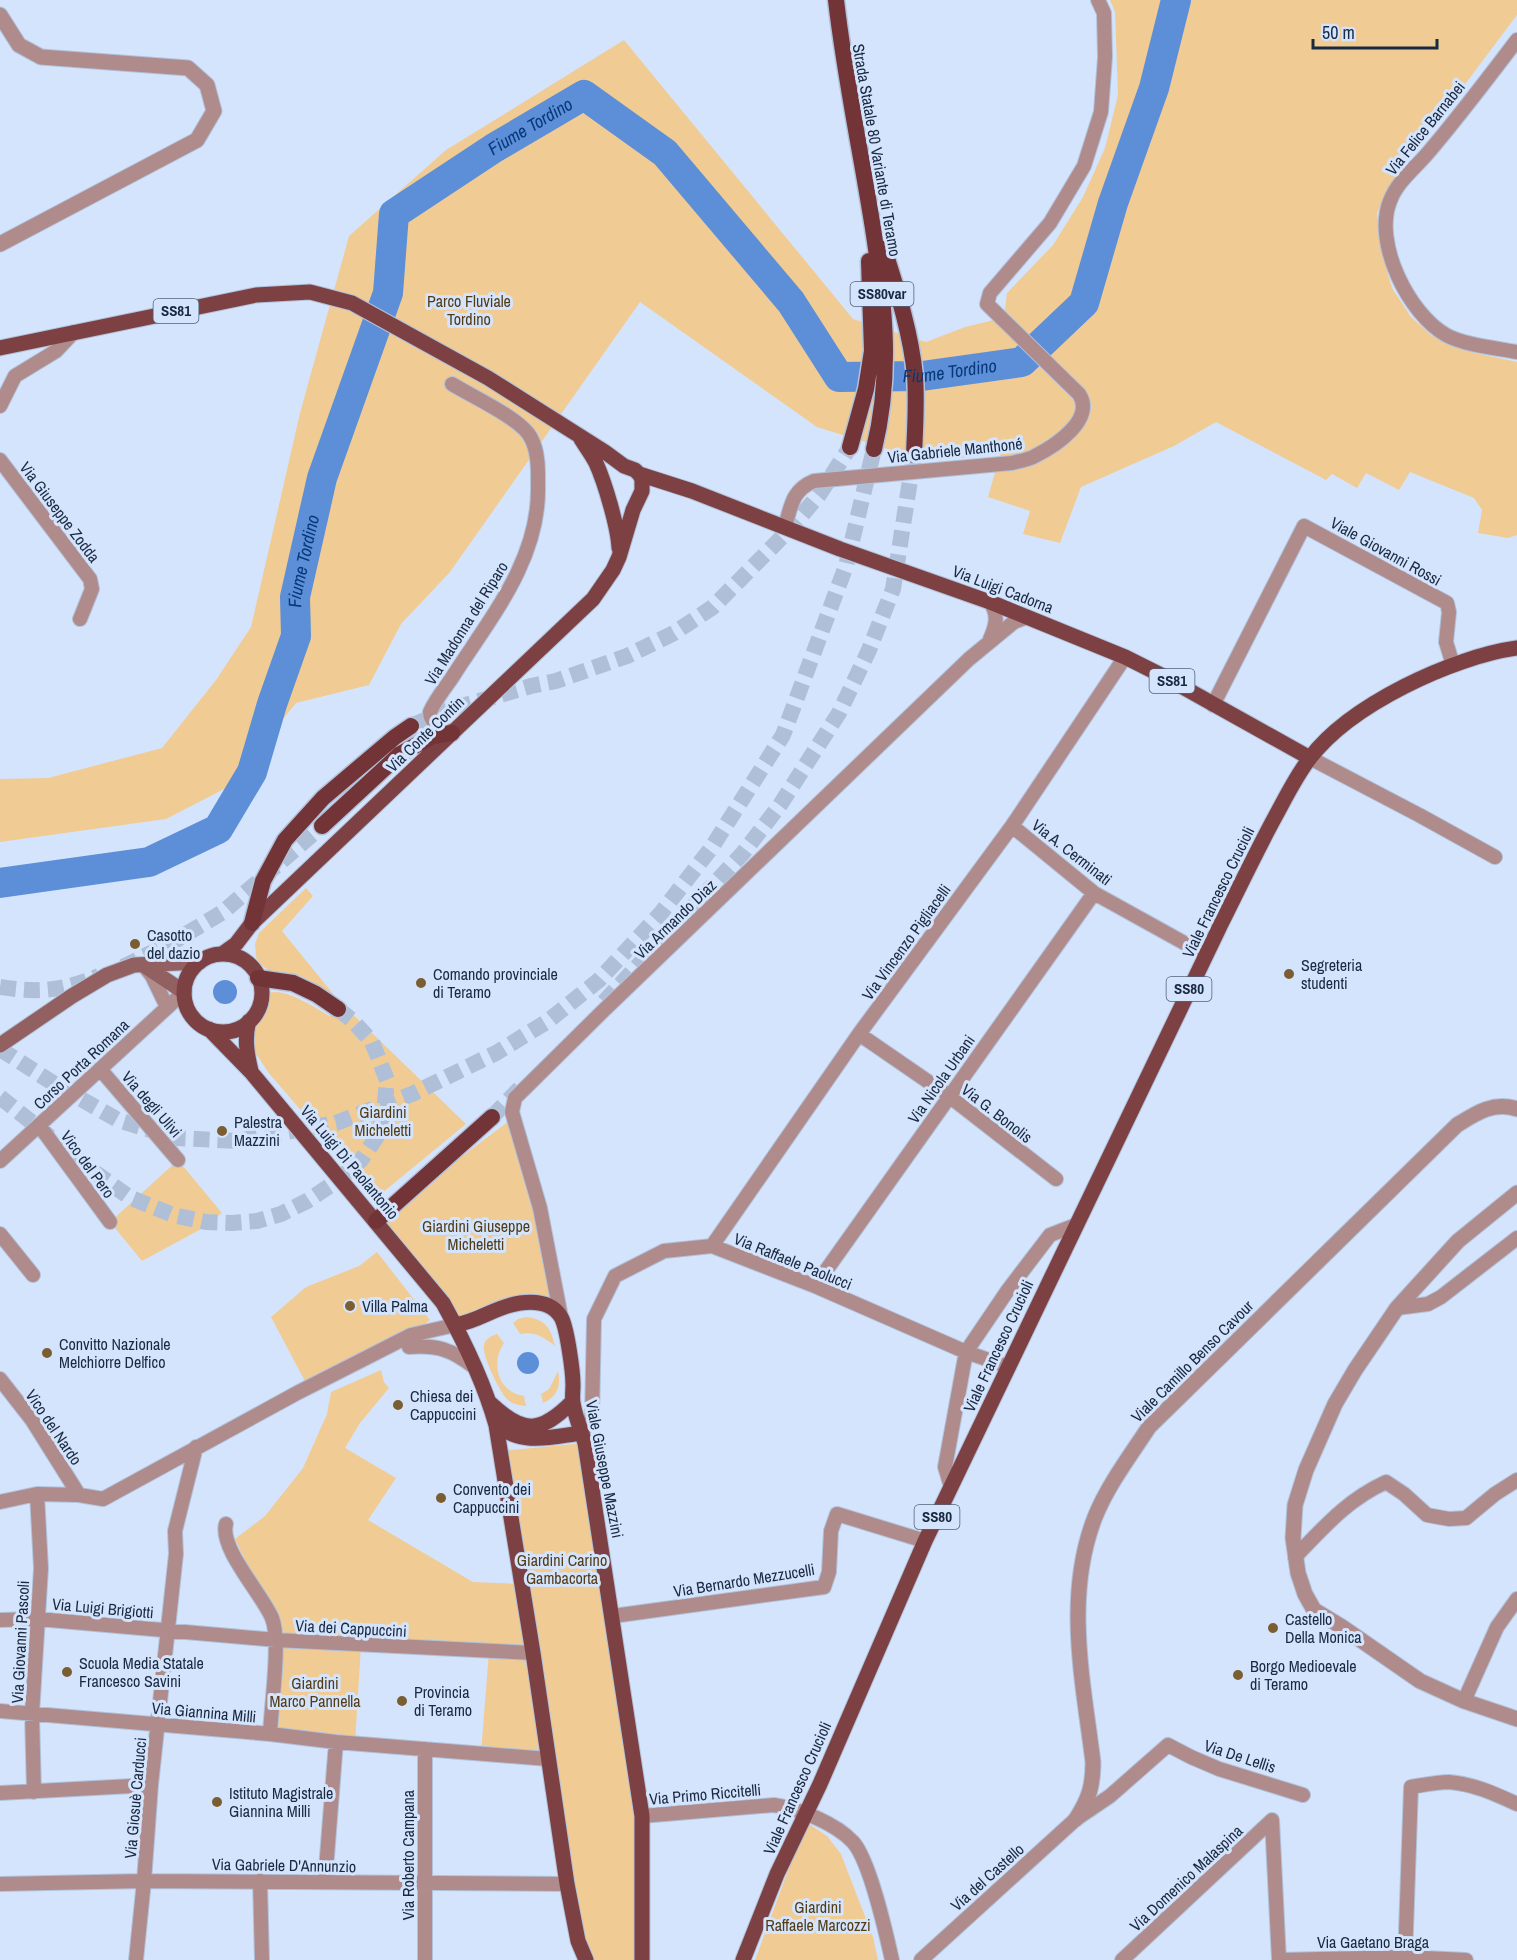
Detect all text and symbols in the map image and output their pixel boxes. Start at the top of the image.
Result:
scale bar [1313,12,1438,50]
text: 50 m [1322,20,1355,45]
street label: Strada Statale 80 Variante di Teramo [847,42,907,258]
street label: Via Felice Barnabei [1380,76,1470,180]
water label: Fiume Tordino [483,91,577,161]
road number: SS80var [850,282,914,306]
park label: Parco Fluviale Tordino [427,290,511,330]
road number: SS81 [154,299,198,323]
water label: Fiume Tordino [902,353,998,388]
street label: Via Gabriele Manthoné [886,432,1024,468]
street label: Via Giuseppe Zodda [15,457,106,567]
street label: Viale Giovanni Rossi [1327,511,1445,591]
water label: Fiume Tordino [282,512,325,608]
street label: Via Madonna del Riparo [419,557,513,689]
street label: Via Luigi Cadorna [949,560,1057,619]
road number: SS81 [1150,669,1194,693]
street label: Via Conte Contin [381,691,469,777]
street label: Via A. Cerminati [1027,814,1117,890]
street label: Viale Francesco Crucioli [1177,823,1259,961]
street label: Via Armando Diaz [629,874,721,964]
street label: Via Vincenzo Pigliacelli [857,880,955,1004]
place label: Casotto del dazio [147,924,200,964]
marker: Casotto del dazio [128,937,142,951]
place label: Segreteria studenti [1301,954,1363,994]
place label: Comando provinciale di Teramo [433,963,558,1003]
marker: Segreteria studenti [1282,967,1296,981]
marker: Comando provinciale di Teramo [414,976,428,990]
road number: SS80 [1166,977,1212,1001]
street label: Corso Porta Romana [28,1013,134,1114]
street label: Via Nicola Urbani [902,1030,980,1128]
street label: Via degli Ulivi [117,1066,187,1142]
street label: Via G. Bonolis [957,1078,1037,1148]
street label: Via Luigi Di Paolantonio [296,1100,404,1224]
park label: Giardini Micheletti [355,1101,411,1141]
place label: Palestra Mazzini [234,1111,283,1151]
marker: Palestra Mazzini [215,1124,229,1138]
street label: Vico del Pero [56,1126,120,1202]
park label: Giardini Giuseppe Micheletti [422,1215,530,1255]
street label: Via Raffaele Paolucci [731,1227,855,1295]
street label: Viale Francesco Crucioli [958,1276,1038,1416]
place label: Villa Palma [362,1295,429,1317]
street label: Viale Camillo Benso Cavour [1126,1295,1258,1427]
marker: Villa Palma [343,1299,357,1313]
place label: Convitto Nazionale Melchiorre Delfico [59,1333,171,1373]
marker: Convitto Nazionale Melchiorre Delfico [40,1346,54,1360]
street label: Vico del Nardo [21,1385,87,1469]
place label: Chiesa dei Cappuccini [410,1385,476,1425]
marker: Chiesa dei Cappuccini [391,1398,405,1412]
street label: Viale Giuseppe Mazzini [581,1398,629,1540]
place label: Convento dei Cappuccini [453,1478,531,1518]
marker: Convento dei Cappuccini [434,1491,448,1505]
road number: SS80 [914,1505,960,1529]
park label: Giardini Carino Gambacorta [517,1549,607,1589]
street label: Via Bernardo Mezzucelli [672,1558,816,1602]
street label: Via Giovanni Pascoli [6,1580,34,1704]
street label: Via Luigi Brigiotti [51,1593,155,1623]
place label: Castello Della Monica [1285,1608,1362,1648]
street label: Via dei Cappuccini [295,1614,407,1642]
marker: Castello Della Monica [1266,1621,1280,1635]
place label: Scuola Media Statale Francesco Savini [79,1652,204,1692]
place label: Borgo Medioevale di Teramo [1250,1655,1356,1695]
marker: Scuola Media Statale Francesco Savini [60,1665,74,1679]
marker: Borgo Medioevale di Teramo [1231,1668,1245,1682]
park label: Giardini Marco Pannella [269,1672,361,1712]
place label: Provincia di Teramo [414,1681,472,1721]
marker: Provincia di Teramo [395,1694,409,1708]
street label: Via Giannina Milli [151,1696,257,1728]
street label: Viale Francesco Crucioli [758,1718,836,1858]
street label: Via De Lellis [1201,1734,1279,1778]
street label: Via Giosuè Carducci [119,1736,151,1860]
street label: Via Primo Riccitelli [648,1778,762,1810]
place label: Istituto Magistrale Giannina Milli [229,1782,333,1822]
street label: Via Roberto Campana [397,1789,419,1920]
marker: Istituto Magistrale Giannina Milli [210,1795,224,1809]
street label: Via Domenico Malaspina [1125,1819,1248,1936]
street label: Via del Castello [946,1838,1028,1916]
street label: Via Gabriele D'Annunzio [212,1853,356,1877]
park label: Giardini Raffaele Marcozzi [765,1896,871,1936]
street label: Via Gaetano Braga [1317,1931,1430,1953]

